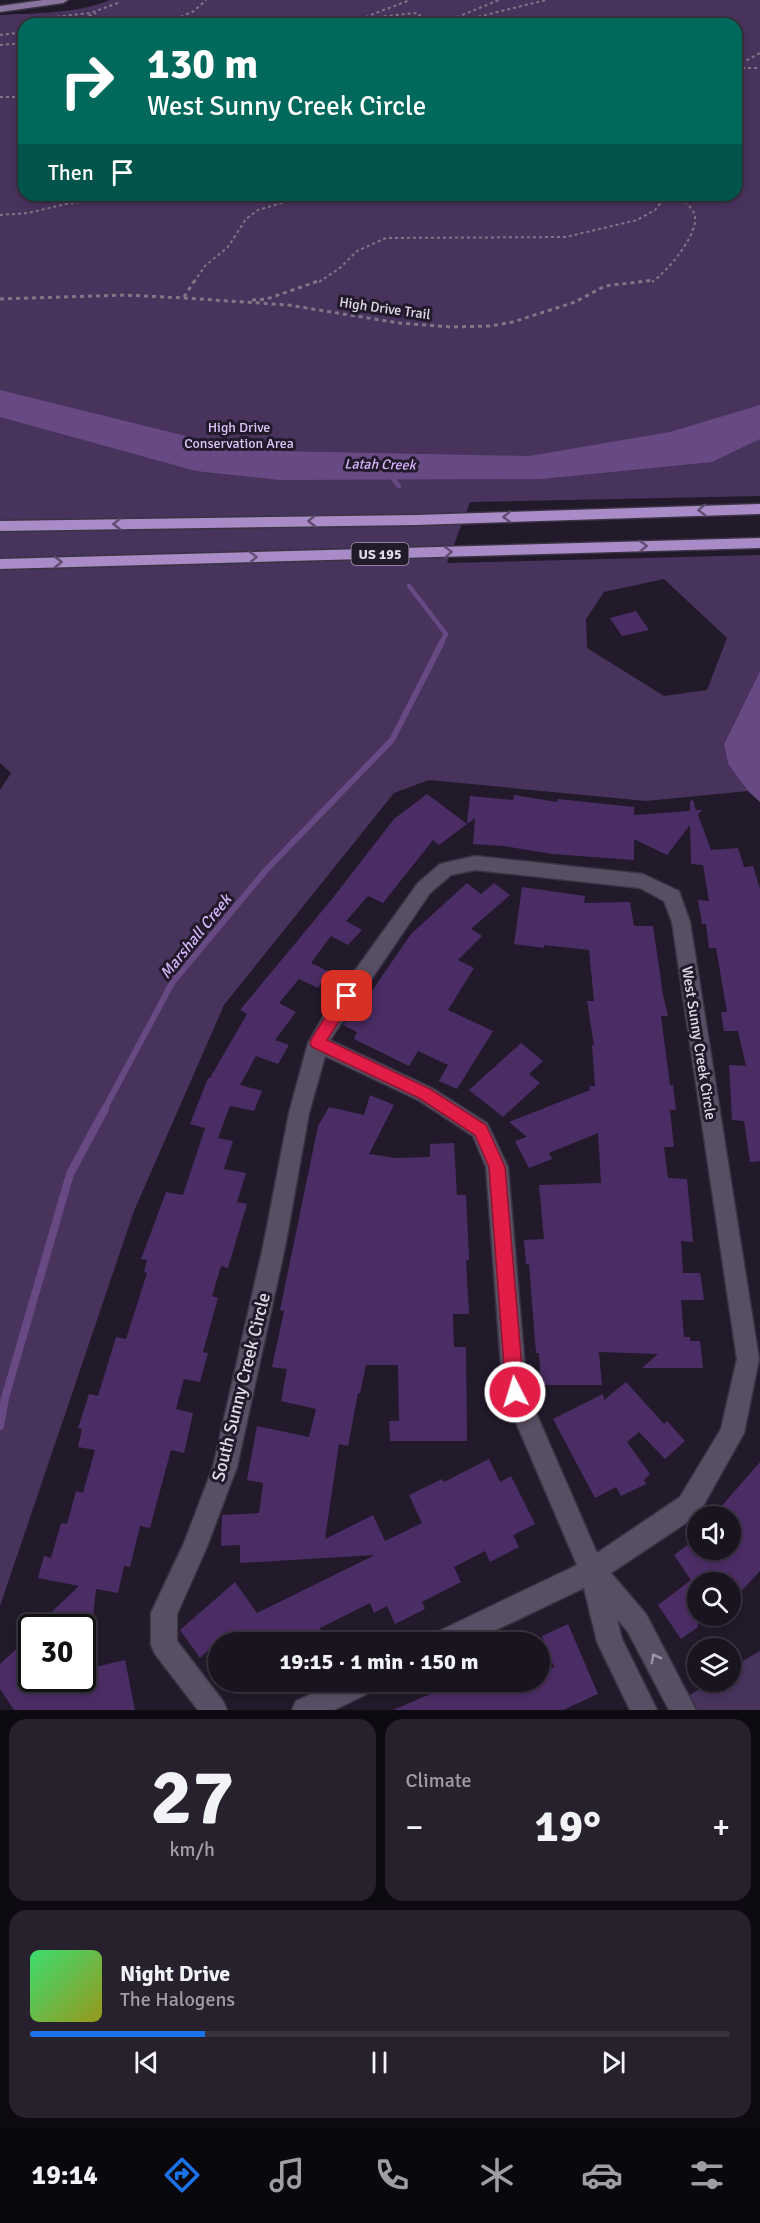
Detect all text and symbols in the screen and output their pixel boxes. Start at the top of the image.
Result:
text: 130 m [147,39,258,90]
icon: right [48,42,126,120]
text: West Sunny Creek Circle [147,90,426,123]
icon: arrive [106,156,139,189]
text: Then [48,159,94,186]
street label: High Drive Trail [338,294,432,323]
park label: High Drive Conservation Area [184,419,294,452]
water label: Latah Creek [344,455,418,474]
one-way arrow [697,504,706,517]
one-way arrow [502,510,511,523]
one-way arrow [307,515,316,527]
one-way arrow [112,518,121,530]
one-way arrow [639,540,648,552]
road number: US 195 [352,543,409,565]
one-way arrow [444,546,453,558]
one-way arrow [249,551,258,564]
one-way arrow [54,556,63,569]
water label: Marshall Creek [156,889,237,983]
street label: West Sunny Creek Circle [678,965,720,1121]
pin [321,970,372,1021]
icon: arrive [330,979,363,1012]
street label: South Sunny Creek Circle [207,1290,275,1484]
position arrow [483,1360,547,1424]
map controls [687,1506,741,1692]
button: sound [687,1506,741,1560]
button: search [687,1572,741,1626]
speed limit sign: 30 [18,1614,96,1692]
button: layers [687,1638,741,1692]
text: 19:15 · 1 min · 150 m [279,1648,479,1675]
one-way arrow [651,1653,663,1664]
text: 27 [150,1750,234,1846]
text: Climate [406,1768,471,1793]
text: 19° [534,1799,601,1854]
text: − [406,1807,423,1848]
text: + [712,1807,730,1848]
text: km/h [170,1837,215,1862]
text: Night Drive [120,1960,230,1987]
text: The Halogens [120,1987,235,2012]
icon: previous [130,2046,163,2079]
icon: pause [363,2046,396,2079]
icon: next [597,2046,630,2079]
icon: directions [161,2154,203,2196]
icon: music [266,2154,308,2196]
icon: phone [371,2154,413,2196]
icon: climate [476,2154,518,2196]
icon: car [581,2154,623,2196]
icon: filters [686,2154,728,2196]
text: 19:14 [32,2159,98,2192]

